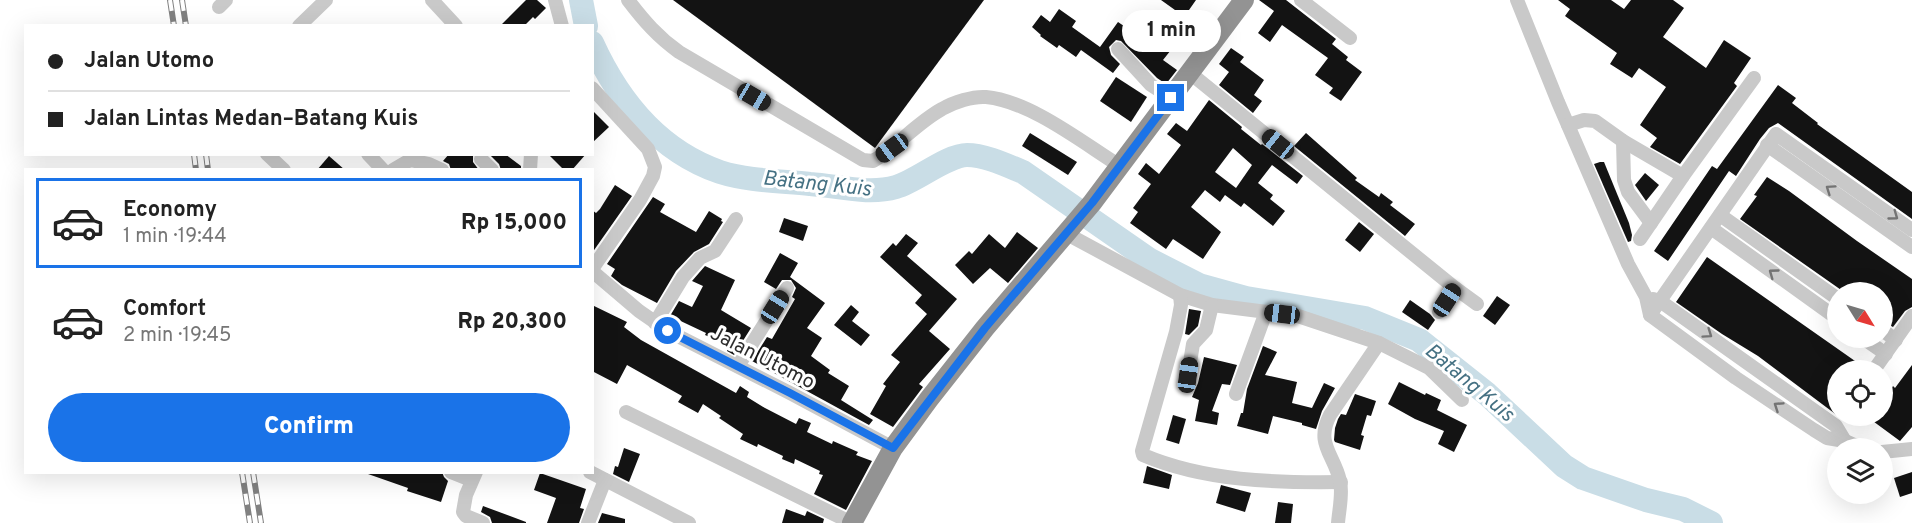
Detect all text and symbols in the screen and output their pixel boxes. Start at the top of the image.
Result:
callout: 1 min [1122,11,1220,53]
text: 1 min [1147,18,1196,44]
text: Jalan Utomo [84,48,214,75]
car [734,80,774,114]
route end [1157,84,1184,111]
text: Jalan Lintas Medan–Batang Kuis [84,106,418,133]
car [1258,126,1298,162]
car [872,130,912,166]
water label: Batang Kuis [761,165,873,204]
one-way arrow [1826,185,1837,196]
icon: car [51,196,105,250]
text: Economy [123,197,217,224]
one-way arrow [1887,209,1898,220]
text: Rp 15,000 [461,210,567,237]
text: 1 min · 19:44 [123,224,227,250]
one-way arrow [1768,269,1779,280]
car [1430,280,1464,320]
north arrow [1827,282,1893,348]
map controls [1827,282,1893,504]
car [758,287,792,327]
icon: car [51,295,105,349]
text: Comfort [123,296,206,323]
car [1263,303,1301,325]
text: Rp 20,300 [457,309,567,336]
route start [654,317,681,344]
street label: Jalan Utomo [705,321,819,396]
text: 2 min · 19:45 [123,323,231,349]
one-way arrow [1701,327,1712,338]
water label: Batang Kuis [1419,338,1520,429]
car [1177,356,1199,394]
button: locate [1827,360,1893,426]
button: Confirm [48,393,570,462]
one-way arrow [1773,402,1784,413]
button: layers [1827,438,1893,504]

